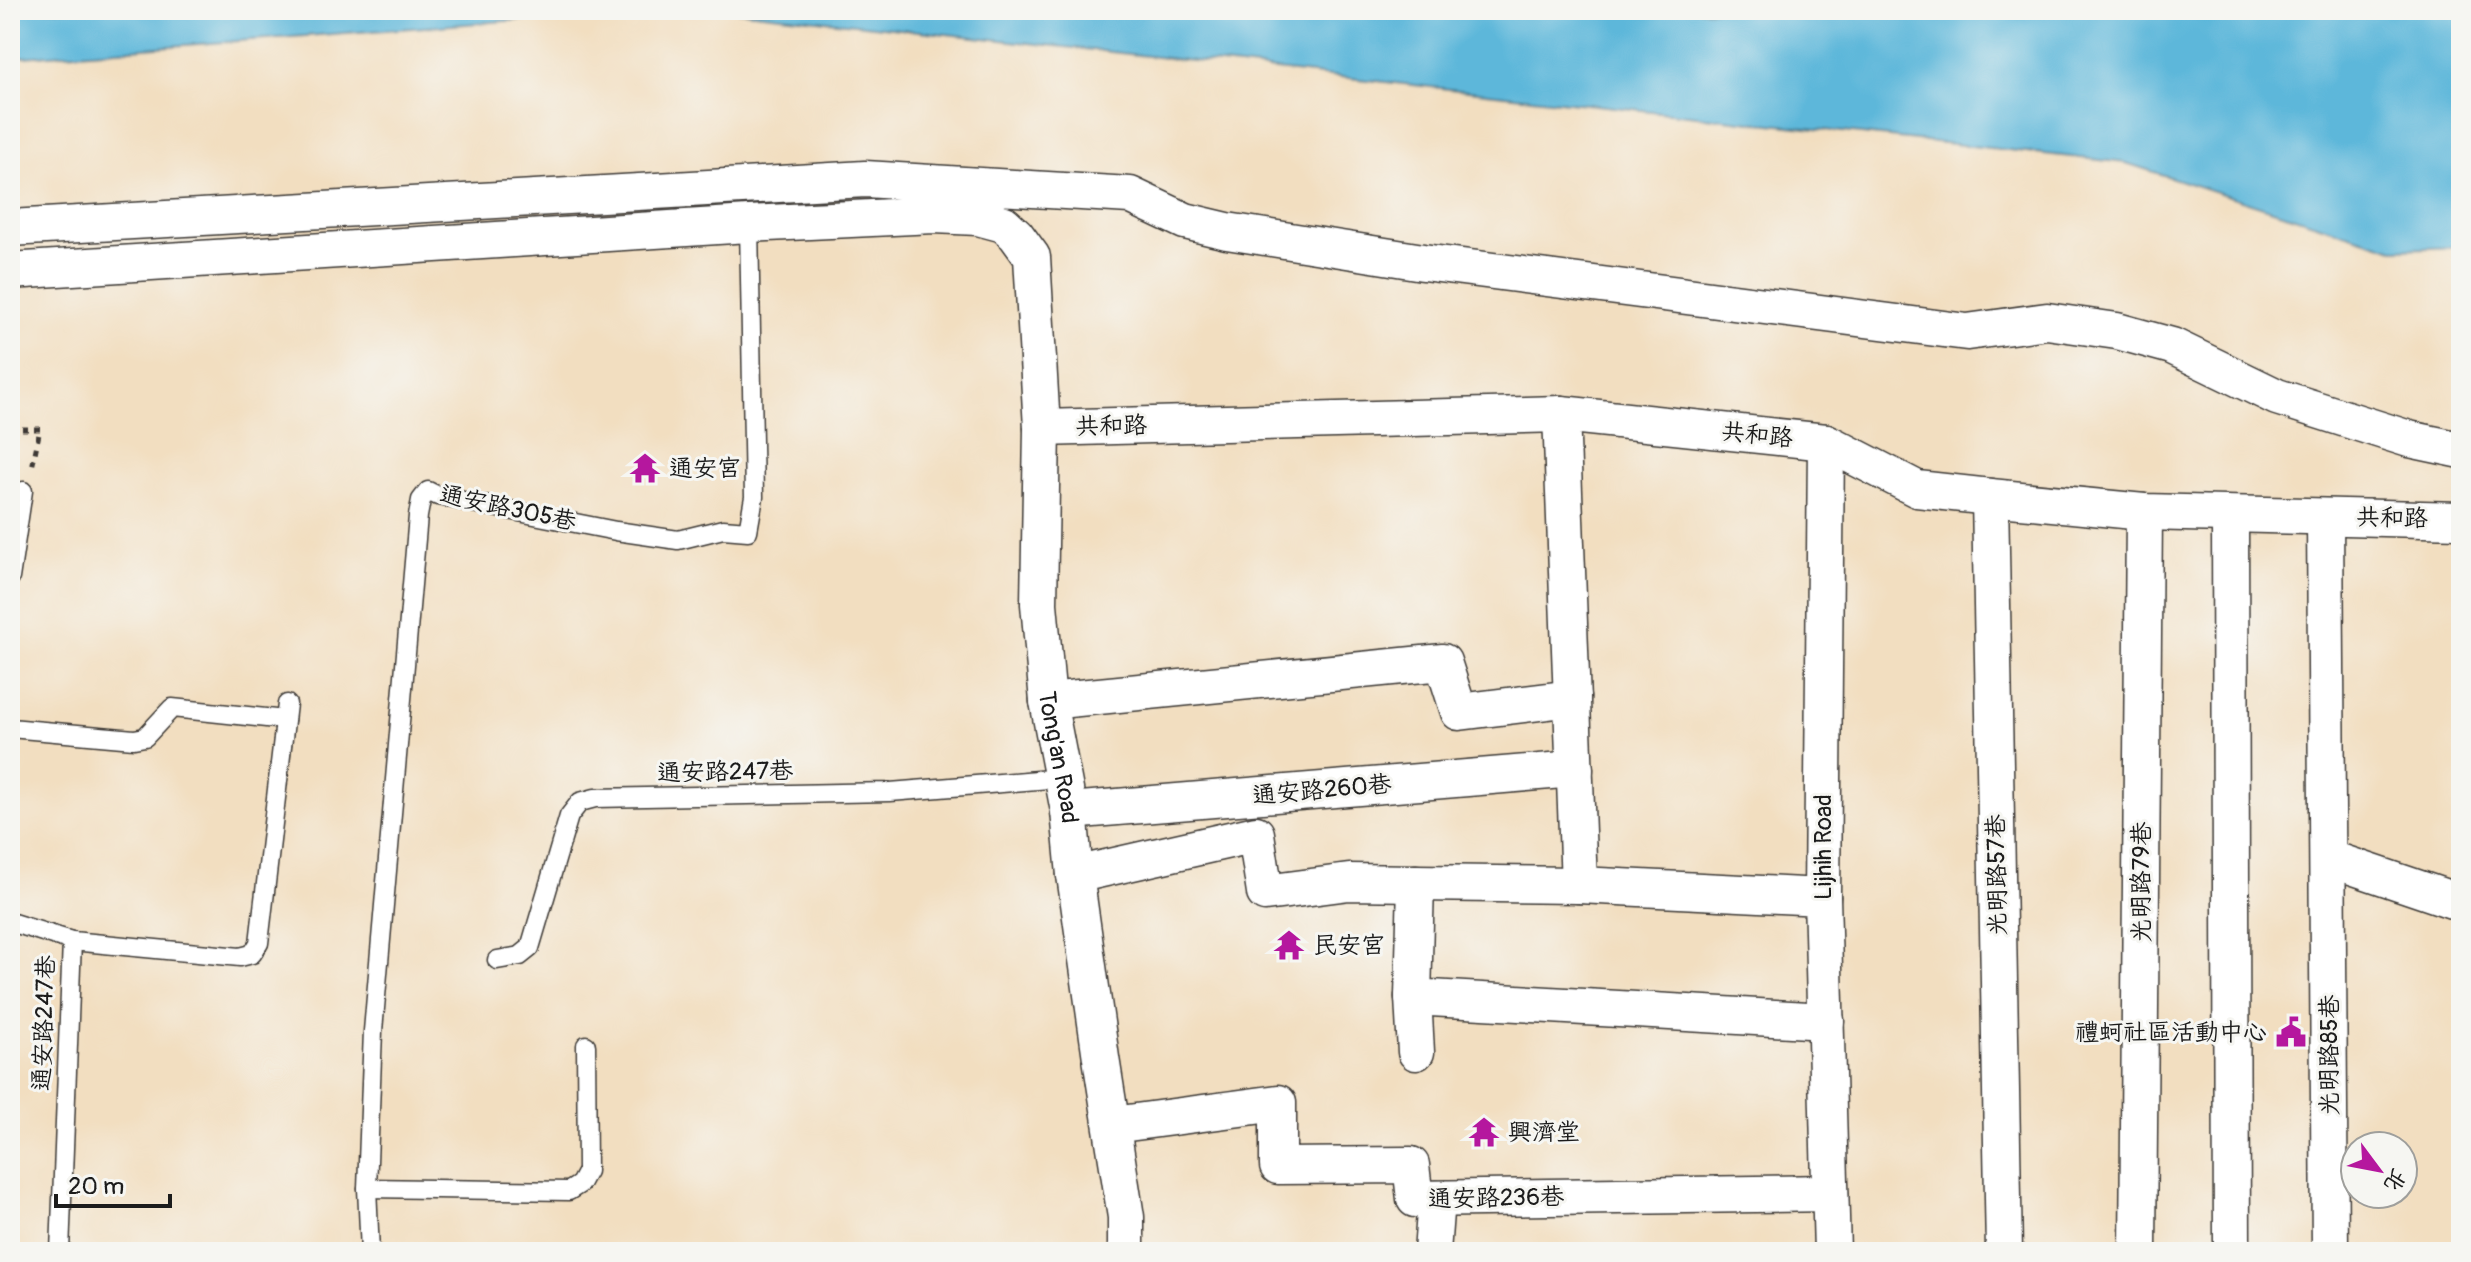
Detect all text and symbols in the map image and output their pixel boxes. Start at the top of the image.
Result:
street label: 共和路 [1075,411,1147,441]
street label: 共和路 [1720,417,1794,453]
temple icon: 通安宮 [628,451,662,485]
place label: 通安宮 [669,454,741,483]
street label: 通安路305巷 [437,479,579,537]
street label: 共和路 [2356,503,2428,533]
street label: Tong'an Road [1033,690,1085,825]
street label: 通安路247巷 [657,756,793,788]
street label: 通安路260巷 [1251,769,1393,811]
street label: Lijhih Road [1809,794,1838,900]
street label: 光明路57巷 [1981,814,2013,936]
street label: 光明路79巷 [2127,821,2156,943]
temple icon: 民安宮 [1272,928,1306,962]
place label: 民安宮 [1313,931,1385,960]
street label: 通安路247巷 [27,955,61,1091]
street label: 光明路85巷 [2315,994,2344,1116]
public building icon: 禮蚵社區活動中心 [2274,1015,2308,1049]
place label: 禮蚵社區活動中心 [2075,1018,2267,1047]
temple icon: 興濟堂 [1467,1115,1501,1149]
place label: 興濟堂 [1508,1118,1580,1147]
north arrow [2339,1130,2419,1210]
scale bar [56,1158,170,1208]
text: 北 [2377,1163,2413,1197]
text: 20 m [68,1172,124,1201]
street label: 通安路236巷 [1428,1182,1564,1214]

